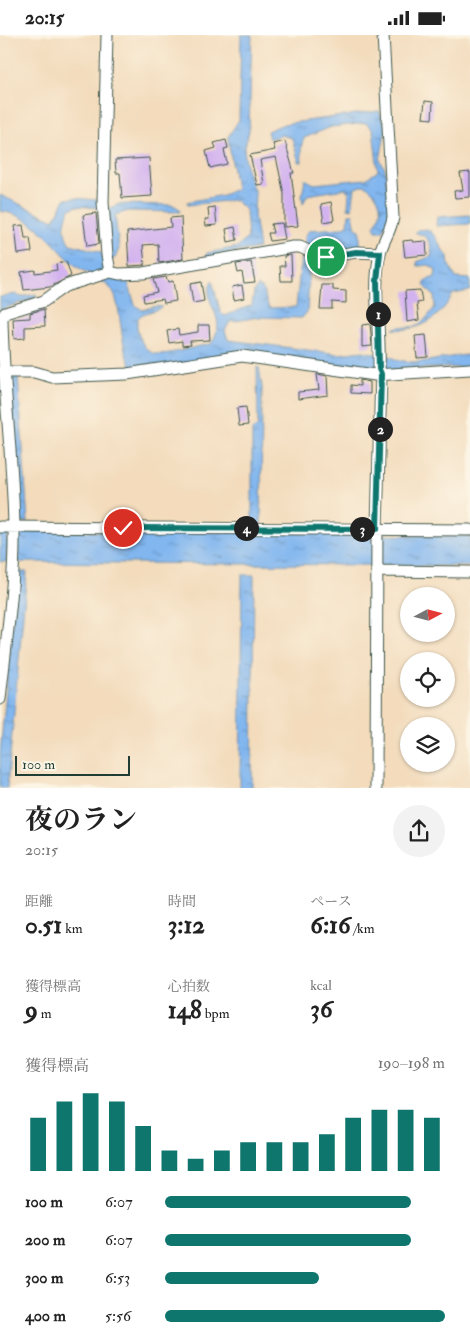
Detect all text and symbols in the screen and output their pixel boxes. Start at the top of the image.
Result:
text: 20:15 [25,6,64,30]
pin [305,236,347,278]
icon: arrive [312,243,340,271]
pin: 1 [366,301,390,327]
text: 1 [376,306,381,323]
pin: 2 [368,417,392,441]
text: 2 [377,421,384,438]
pin [102,507,144,549]
icon: check [109,514,137,542]
pin: 4 [234,515,258,541]
pin: 3 [350,517,374,541]
text: 4 [243,520,250,537]
text: 3 [360,521,365,538]
north arrow [400,587,455,643]
map controls [400,587,455,772]
button: locate [400,652,455,707]
button: layers [400,717,455,772]
scale bar [15,753,130,776]
text: 100 m [22,756,55,773]
text: 夜のラン [25,803,137,838]
button: share [393,805,445,857]
text: 20:15 [25,840,58,860]
text: 距離 [25,893,53,910]
text: 時間 [168,893,196,910]
text: ペース [310,893,352,910]
text: 0.51 [25,910,62,941]
text: 3:12 [168,910,205,941]
text: 6:16 [310,910,351,941]
text: km [62,920,83,937]
text: /km [351,920,375,937]
text: kcal [310,977,332,994]
text: 獲得標高 [25,978,81,995]
text: 心拍数 [168,978,210,995]
text: 36 [310,994,333,1025]
text: 9 [25,995,38,1026]
text: 148 [168,995,202,1026]
text: m [38,1005,52,1022]
text: bpm [202,1005,230,1022]
text: 190–198 m [378,1053,445,1073]
text: 獲得標高 [25,1056,89,1076]
text: 100 m [25,1192,63,1212]
text: 6:07 [105,1192,133,1212]
text: 200 m [25,1230,65,1250]
text: 6:07 [105,1230,133,1250]
text: 300 m [25,1268,63,1288]
text: 6:53 [105,1268,130,1288]
text: 400 m [25,1306,66,1326]
text: 5:56 [105,1306,131,1326]

